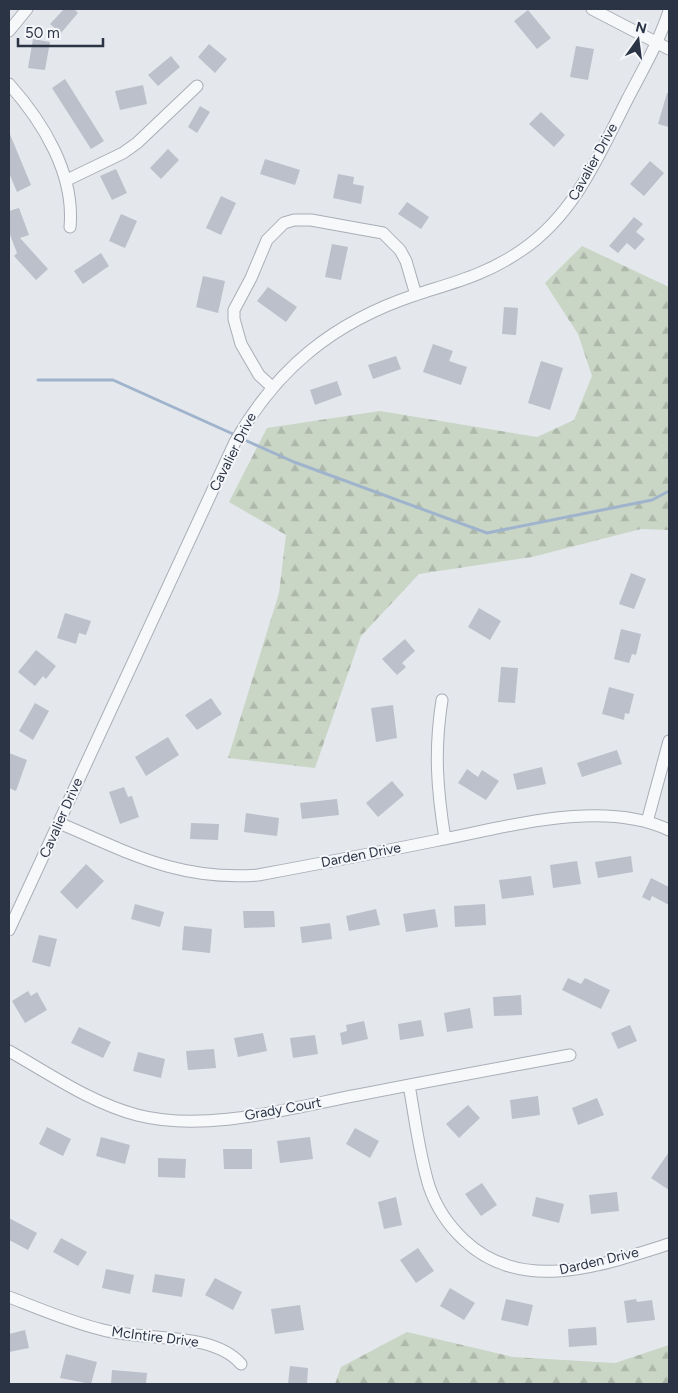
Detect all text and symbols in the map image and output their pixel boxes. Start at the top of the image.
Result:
scale bar [18,15,102,47]
north arrow [613,15,663,65]
text: N [634,18,648,37]
text: 50 m [25,24,60,42]
street label: Cavalier Drive [565,120,621,204]
street label: Cavalier Drive [206,410,260,494]
street label: Cavalier Drive [36,775,86,861]
street label: Darden Drive [320,839,403,871]
street label: Grady Court [243,1094,323,1124]
street label: Darden Drive [558,1244,641,1278]
street label: McIntire Drive [110,1323,200,1351]

